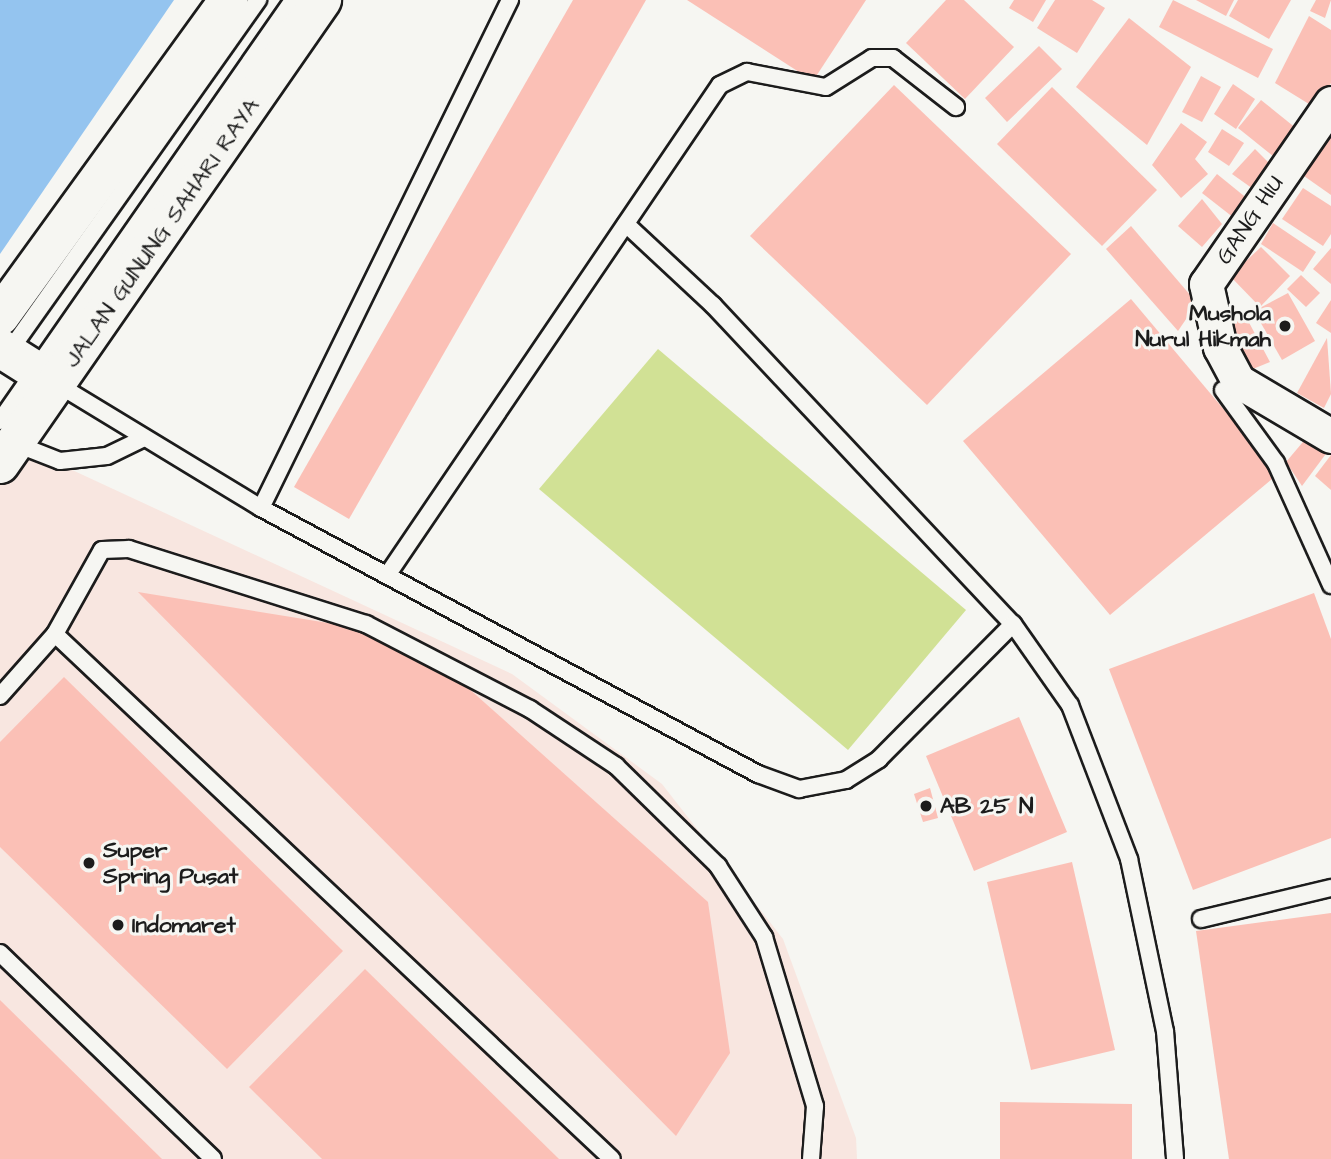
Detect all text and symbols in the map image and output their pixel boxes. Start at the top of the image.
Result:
street label: JALAN GUNUNG SAHARI RAYA [58,93,266,373]
street label: GANG HIU [1210,171,1290,269]
place label: Mushola Nurul Hikmah [1135,299,1271,353]
marker: Mushola Nurul Hikmah [1277,318,1293,334]
place label: AB 25 N [940,792,1033,820]
marker: AB 25 N [918,798,934,814]
place label: Super Spring Pusat [103,836,238,890]
marker: Super Spring Pusat [81,855,97,871]
place label: Indomaret [132,911,236,939]
marker: Indomaret [110,917,126,933]

